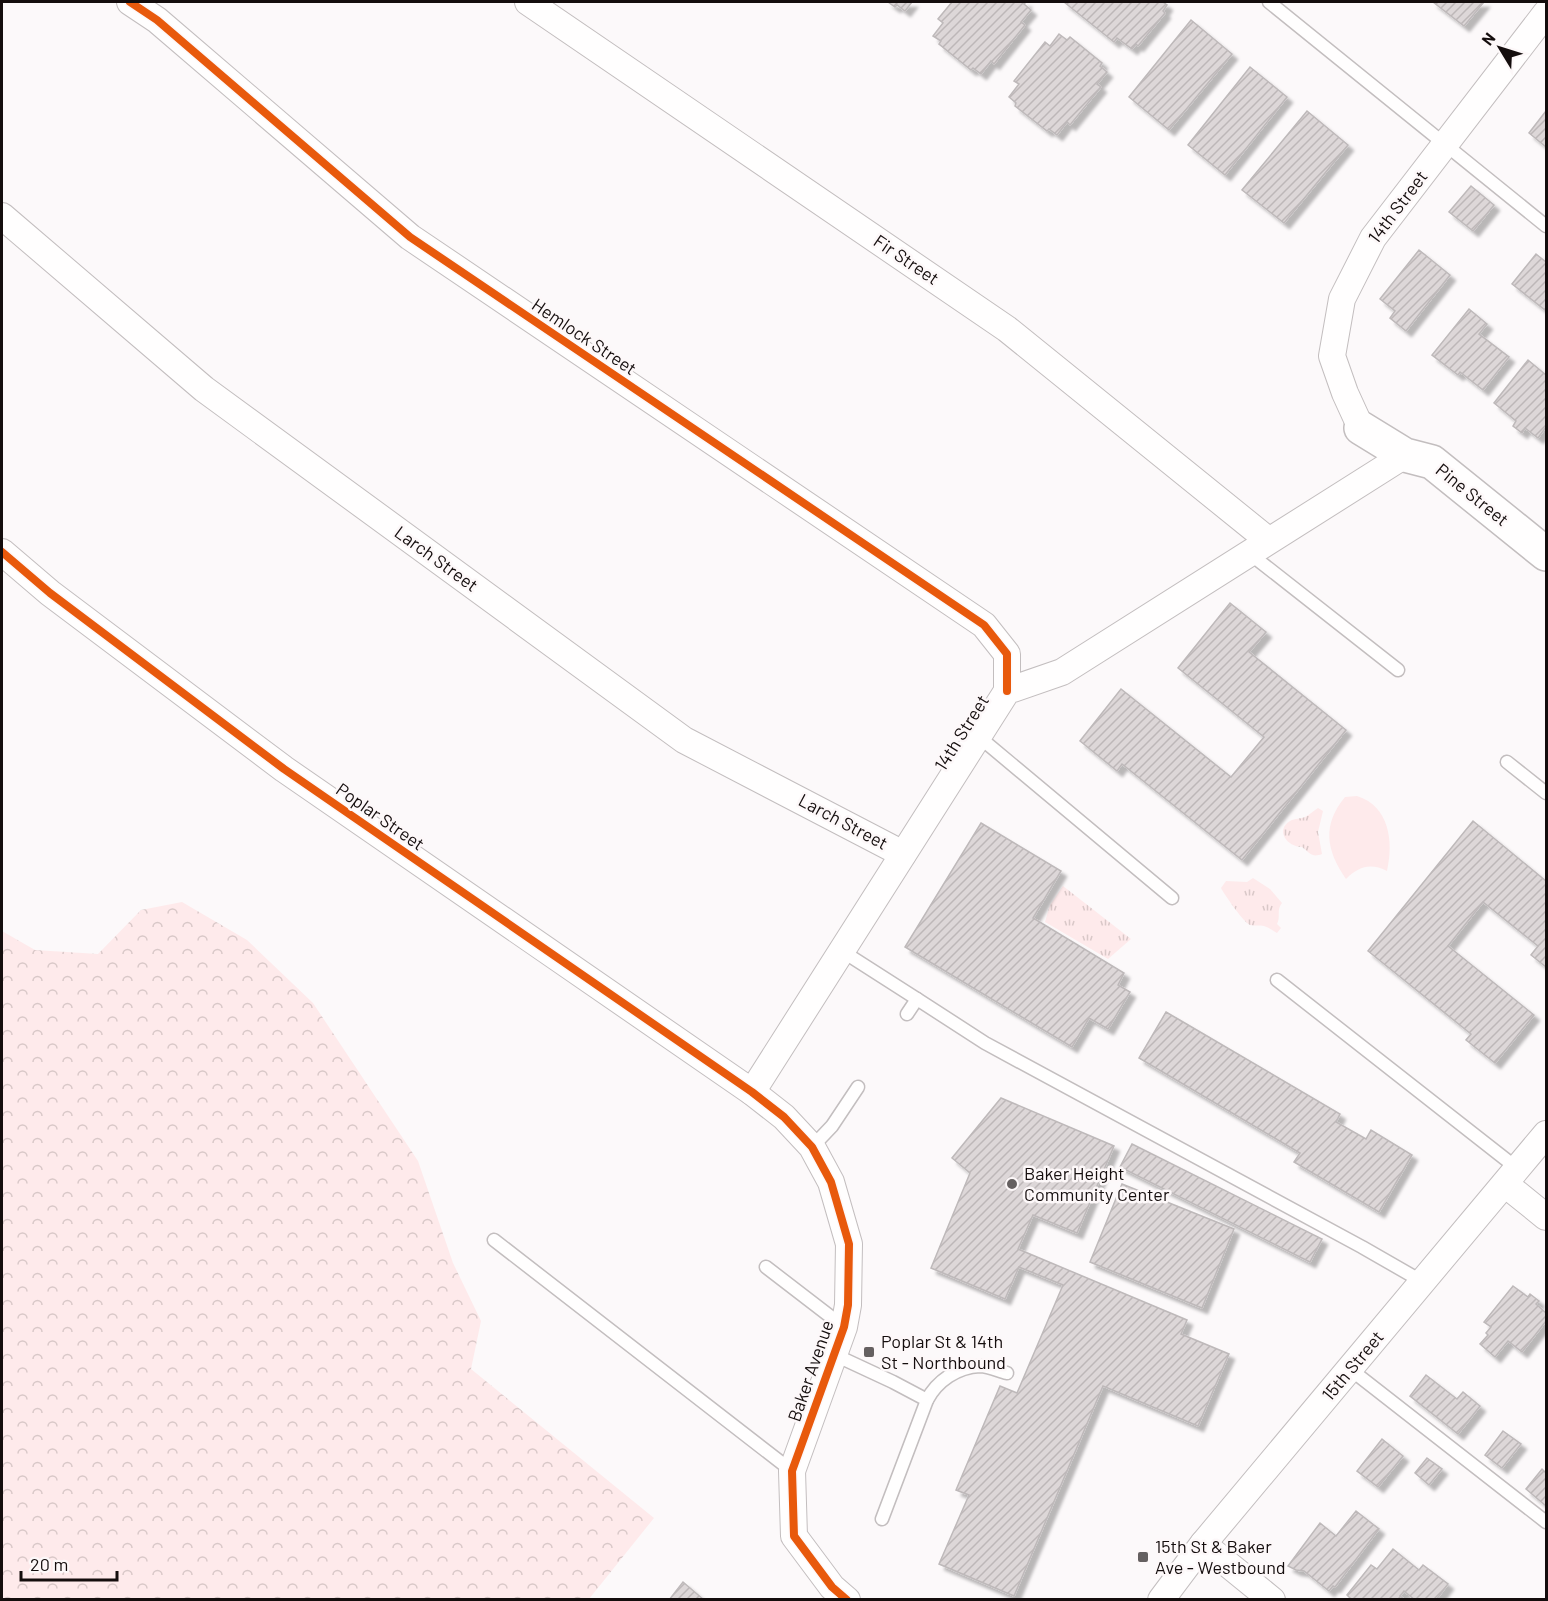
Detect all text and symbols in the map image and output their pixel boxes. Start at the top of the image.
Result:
north arrow [1470,18,1530,78]
text: N [1477,28,1499,48]
street label: 14th Street [1363,166,1432,247]
street label: Fir Street [870,229,943,289]
street label: Hemlock Street [528,293,641,379]
street label: Pine Street [1432,458,1513,530]
street label: Larch Street [391,521,483,596]
street label: 14th Street [929,691,993,774]
street label: Poplar Street [332,778,429,855]
street label: Larch Street [795,788,892,854]
place label: Baker Height Community Center [1024,1162,1170,1205]
marker: Baker Height Community Center [1005,1177,1019,1191]
street label: Baker Avenue [782,1317,838,1424]
street label: 15th Street [1317,1326,1388,1405]
place label: Poplar St & 14th St - Northbound [881,1330,1006,1373]
marker: Poplar St & 14th St - Northbound [862,1345,876,1359]
place label: 15th St & Baker Ave - Westbound [1155,1535,1286,1578]
scale bar [21,1544,117,1582]
marker: 15th St & Baker Ave - Westbound [1136,1550,1150,1564]
text: 20 m [30,1553,68,1575]

